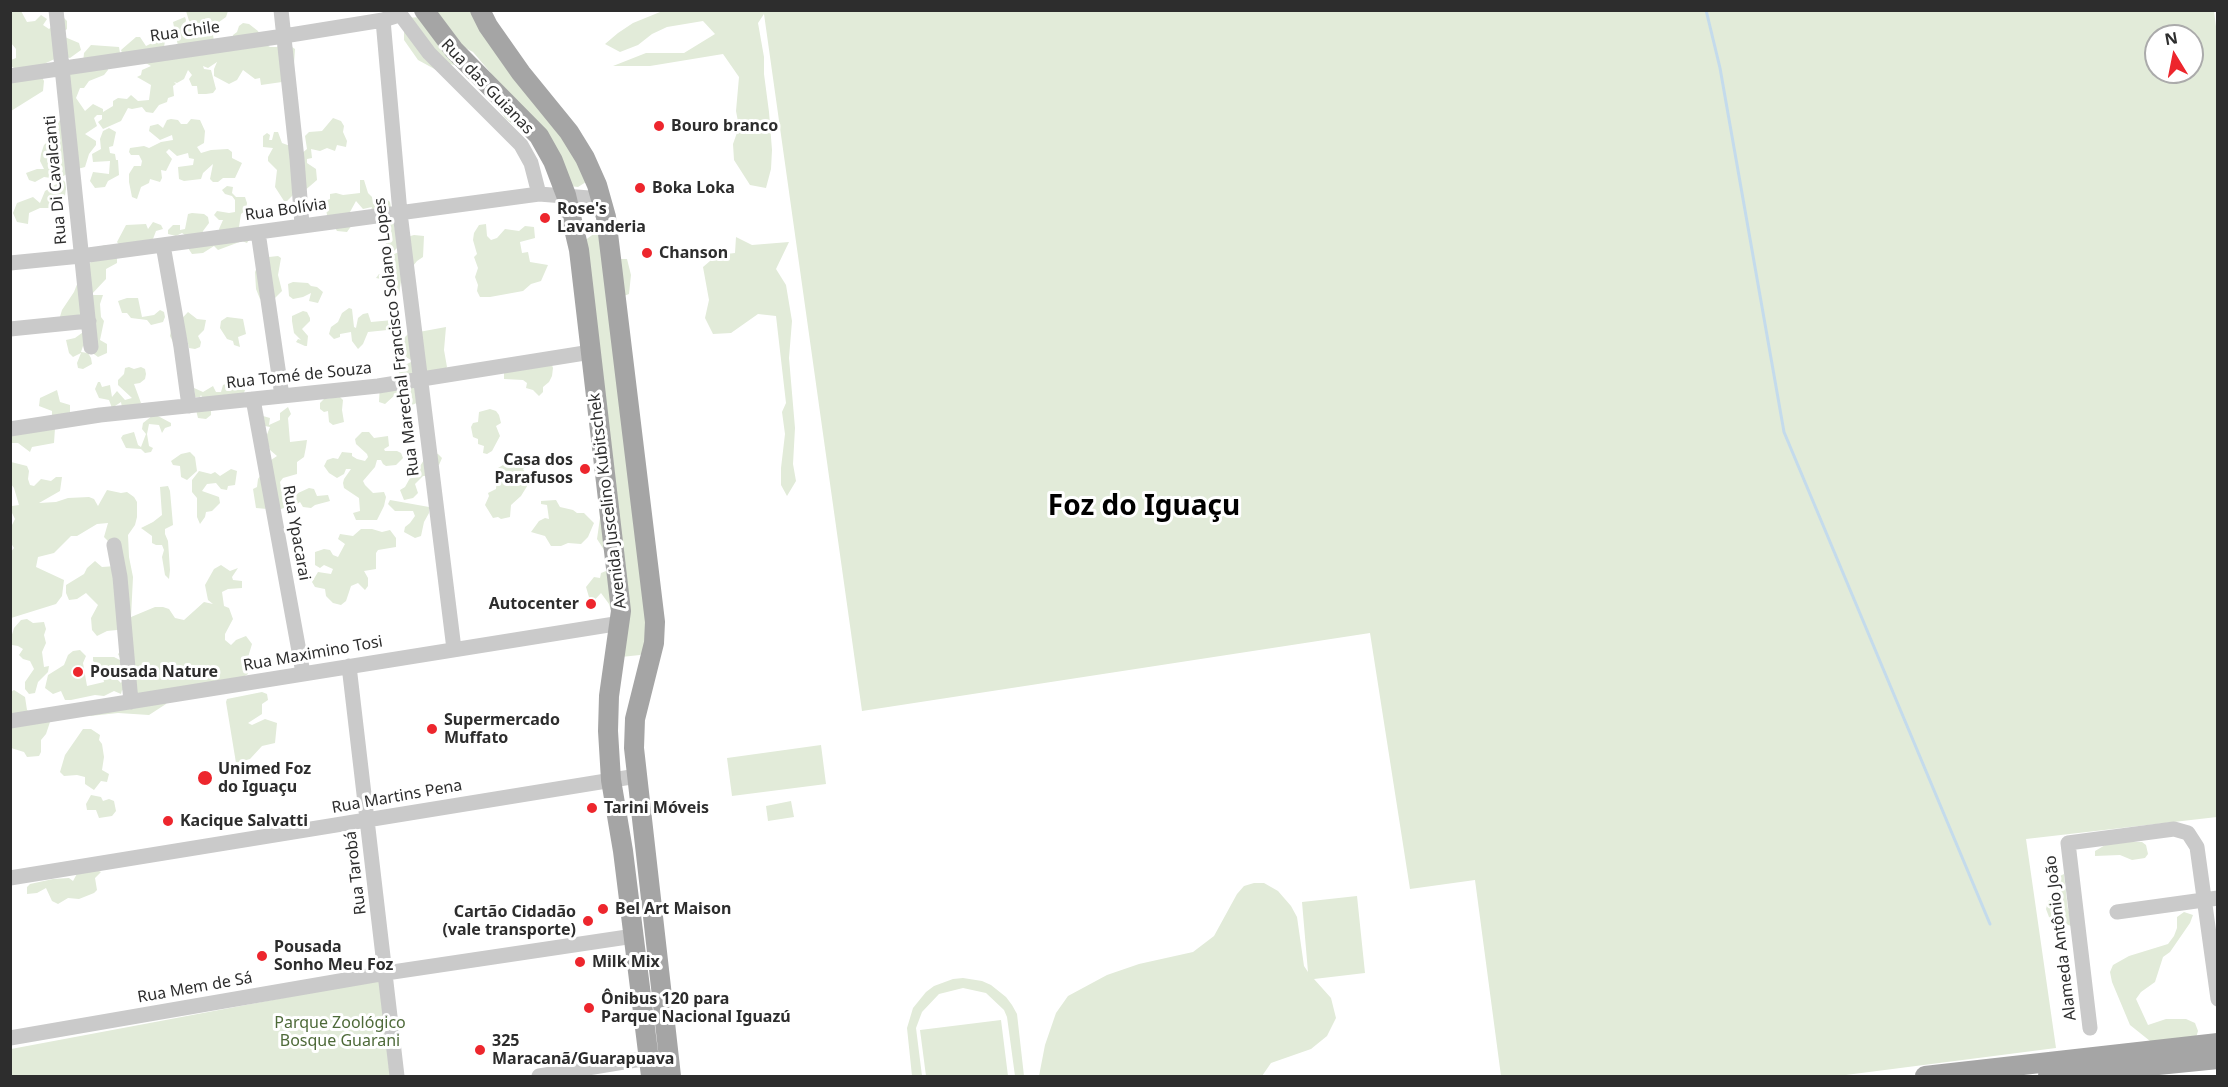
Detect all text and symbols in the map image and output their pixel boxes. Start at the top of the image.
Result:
street label: Rua Chile [149,18,221,46]
north arrow [2144,24,2204,84]
text: N [2163,26,2180,50]
street label: Rua das Guianas [437,35,537,139]
street label: Rua Di Cavalcanti [41,115,71,245]
place label: Bouro branco [671,116,778,136]
marker: Bouro branco [652,119,666,133]
place label: Boka Loka [652,178,735,198]
marker: Boka Loka [633,181,647,195]
street label: Rua Bolívia [244,195,328,225]
street label: Rua Marechal Francisco Solano Lopes [370,196,424,478]
place label: Rose's Lavanderia [557,199,646,237]
marker: Rose's Lavanderia [538,211,552,225]
place label: Chanson [659,243,728,263]
marker: Chanson [640,246,654,260]
street label: Rua Tomé de Souza [225,359,373,393]
street label: Avenida Juscelino Kubitschek [585,392,631,610]
place label: Casa dos Parafusos [494,450,573,488]
marker: Casa dos Parafusos [578,462,592,476]
street label: Rua Ypacarai [278,484,314,582]
district label: Foz do Iguaçu [1048,490,1240,524]
place label: Autocenter [489,594,579,614]
marker: Autocenter [584,597,598,611]
street label: Rua Maximino Tosi [242,632,384,676]
place label: Pousada Nature [90,662,218,682]
marker: Pousada Nature [71,665,85,679]
place label: Supermercado Muffato [444,710,560,748]
marker: Supermercado Muffato [425,722,439,736]
place label: Unimed Foz do Iguaçu [218,759,311,797]
marker: Unimed Foz do Iguaçu [196,769,214,787]
street label: Rua Martins Pena [330,776,464,818]
place label: Tarini Móveis [604,798,709,818]
marker: Tarini Móveis [585,801,599,815]
place label: Kacique Salvatti [180,811,308,831]
marker: Kacique Salvatti [161,814,175,828]
street label: Rua Tarobá [341,830,371,916]
street label: Alameda Antônio João [2041,854,2081,1022]
place label: Bel Art Maison [615,899,731,919]
place label: Cartão Cidadão (vale transporte) [442,902,576,940]
marker: Bel Art Maison [596,902,610,916]
marker: Cartão Cidadão (vale transporte) [581,914,595,928]
place label: Pousada Sonho Meu Foz [274,937,393,975]
marker: Pousada Sonho Meu Foz [255,949,269,963]
place label: Milk Mix [592,952,660,972]
marker: Milk Mix [573,955,587,969]
street label: Rua Mem de Sá [136,968,254,1008]
place label: Ônibus 120 para Parque Nacional Iguazú [601,989,791,1027]
marker: Ônibus 120 para Parque Nacional Iguazú [582,1001,596,1015]
park label: Parque Zoológico Bosque Guarani [274,1013,406,1051]
place label: 325 Maracanã/Guarapuava [492,1031,674,1069]
marker: 325 Maracanã/Guarapuava [473,1043,487,1057]

